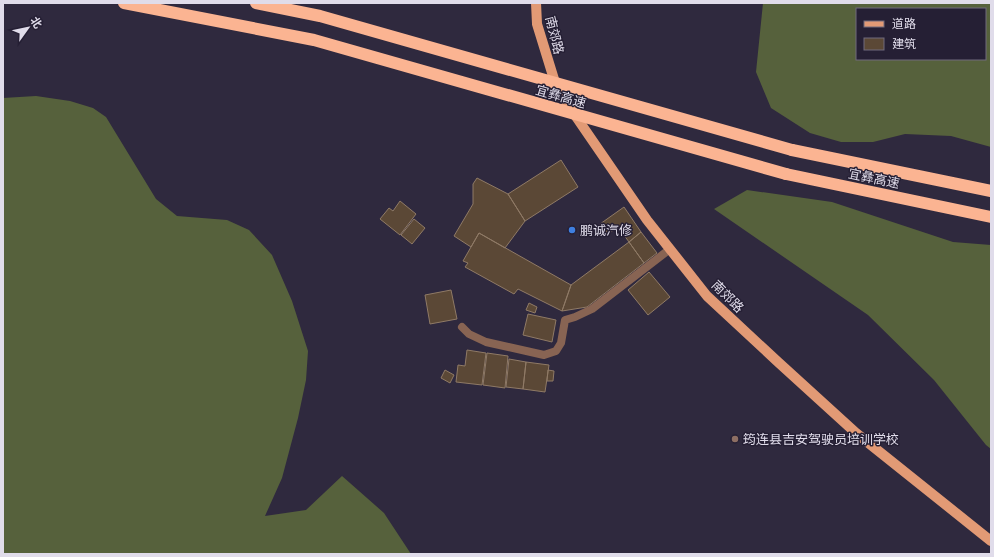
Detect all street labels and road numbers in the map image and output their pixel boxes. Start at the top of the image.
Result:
street label: 南郊路 [542,14,568,56]
street label: 宜彝高速 [534,80,588,112]
street label: 宜彝高速 [847,164,901,192]
street label: 南郊路 [708,276,748,316]

